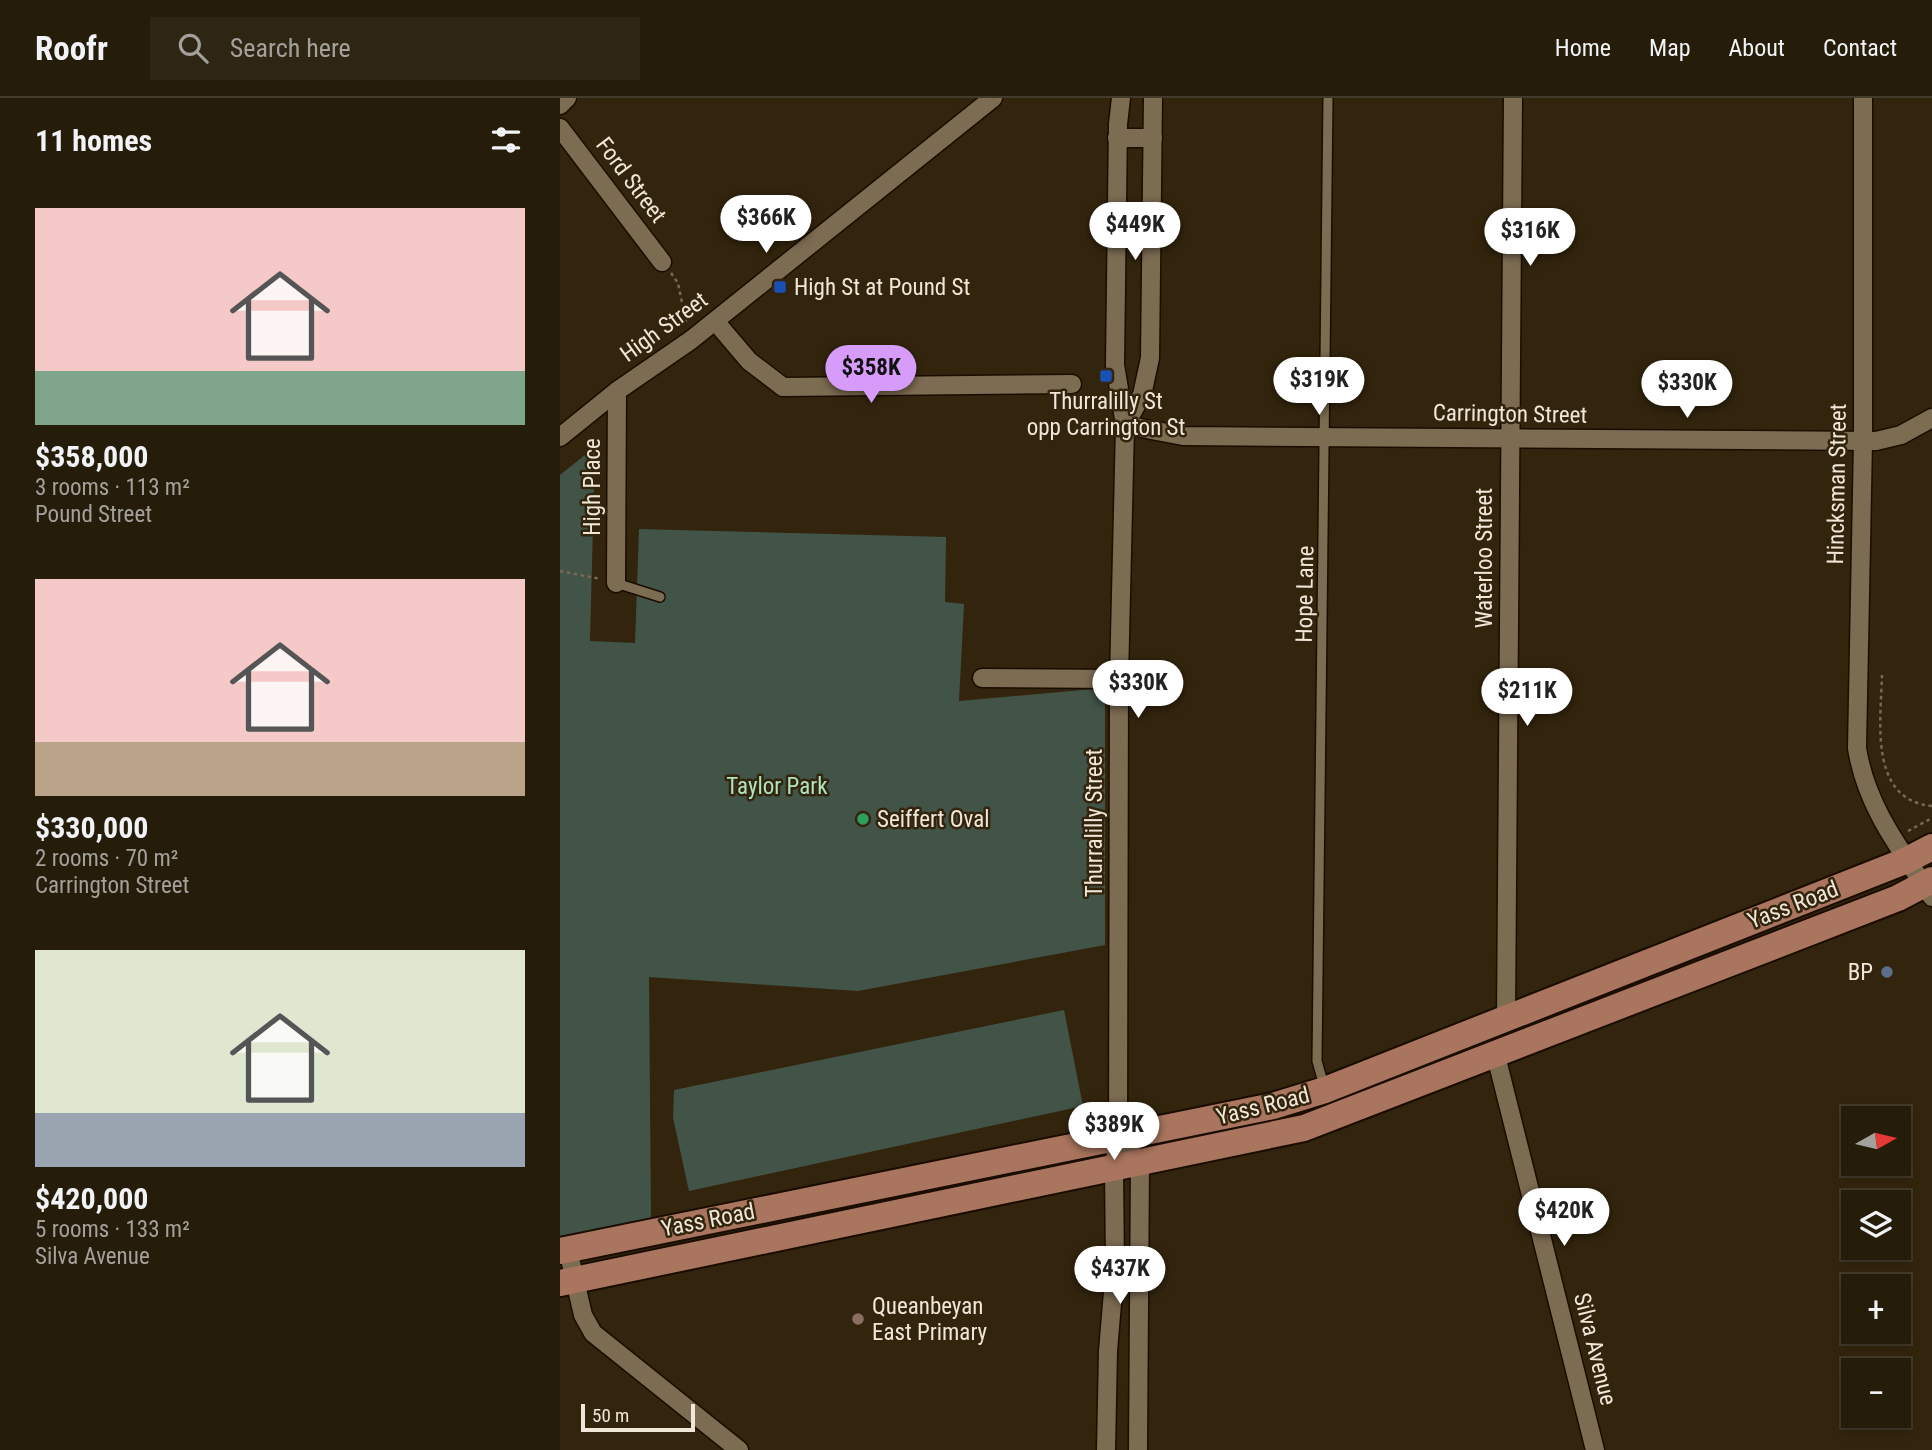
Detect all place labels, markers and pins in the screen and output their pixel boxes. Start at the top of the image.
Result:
pin: $366K [717,195,815,255]
pin: $449K [1086,202,1184,262]
pin: $316K [1481,208,1579,268]
place label: High St at Pound St [794,274,970,301]
marker: High St at Pound St [772,279,788,295]
pin: $358K [822,345,920,405]
pin: $319K [1270,358,1368,417]
pin: $330K [1638,360,1736,420]
marker: Thurralilly St opp Carrington St [1098,368,1114,384]
place label: Thurralilly St opp Carrington St [1027,388,1185,441]
pin: $330K [1089,660,1187,720]
pin: $211K [1478,668,1576,728]
place label: Seiffert Oval [877,806,990,833]
marker: Seiffert Oval [855,811,871,827]
place label: BP [1848,959,1873,986]
marker: BP [1879,964,1895,980]
pin: $389K [1065,1102,1163,1162]
pin: $420K [1515,1188,1613,1248]
pin: $437K [1071,1246,1169,1306]
place label: Queanbeyan East Primary [872,1293,988,1346]
marker: Queanbeyan East Primary [850,1311,866,1327]

